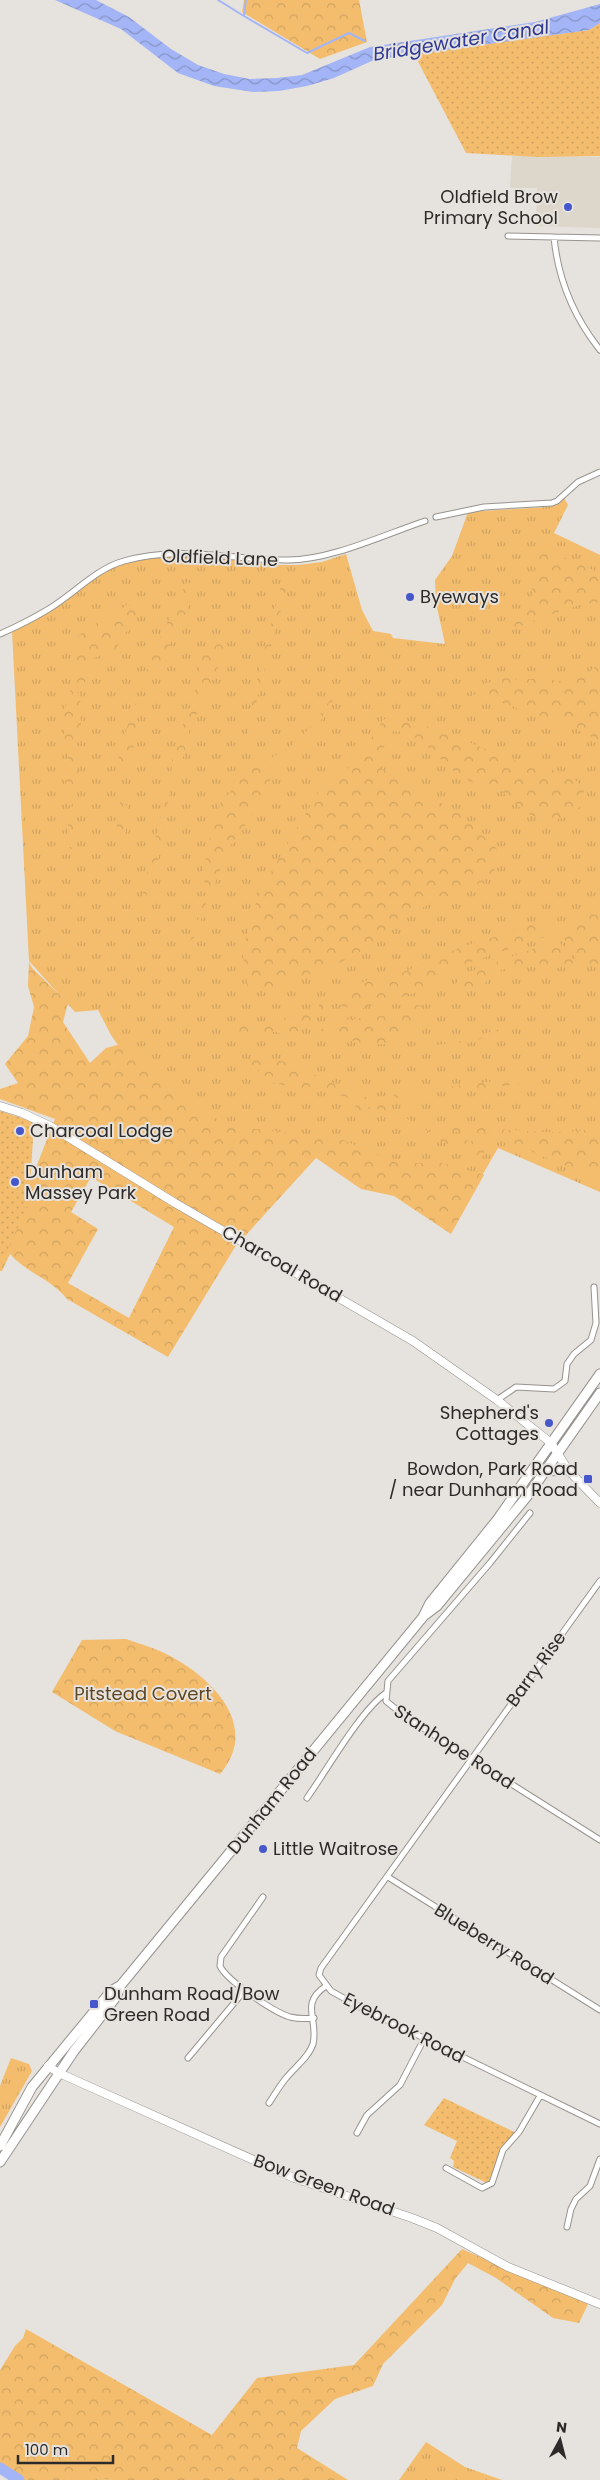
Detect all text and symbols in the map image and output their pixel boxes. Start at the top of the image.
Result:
water label: Bridgewater Canal [371,13,551,68]
place label: Oldfield Brow Primary School [424,184,558,230]
marker: Oldfield Brow Primary School [562,201,574,213]
street label: Oldfield Lane [161,543,279,572]
place label: Byeways [420,584,499,609]
marker: Byeways [404,591,416,603]
place label: Charcoal Lodge [30,1118,173,1143]
marker: Charcoal Lodge [14,1125,26,1137]
place label: Dunham Massey Park [25,1159,137,1205]
marker: Dunham Massey Park [9,1176,21,1188]
street label: Charcoal Road [218,1219,347,1308]
place label: Shepherd's Cottages [440,1400,539,1446]
marker: Shepherd's Cottages [543,1417,555,1429]
place label: Bowdon, Park Road / near Dunham Road [389,1456,578,1502]
marker: Bowdon, Park Road / near Dunham Road [582,1473,594,1485]
street label: Barry Rise [500,1626,571,1711]
park label: Pitstead Covert [74,1681,212,1706]
street label: Stanhope Road [389,1698,519,1795]
street label: Dunham Road [221,1742,322,1859]
place label: Little Waitrose [273,1836,398,1861]
marker: Little Waitrose [257,1843,269,1855]
street label: Blueberry Road [430,1897,559,1990]
place label: Dunham Road/Bow Green Road [104,1981,280,2027]
street label: Eyebrook Road [339,1986,469,2069]
marker: Dunham Road/Bow Green Road [88,1998,100,2010]
street label: Bow Green Road [250,2147,398,2222]
north arrow [535,2415,585,2465]
text: N [555,2417,568,2438]
scale bar [18,2432,112,2464]
text: 100 m [25,2439,68,2460]

